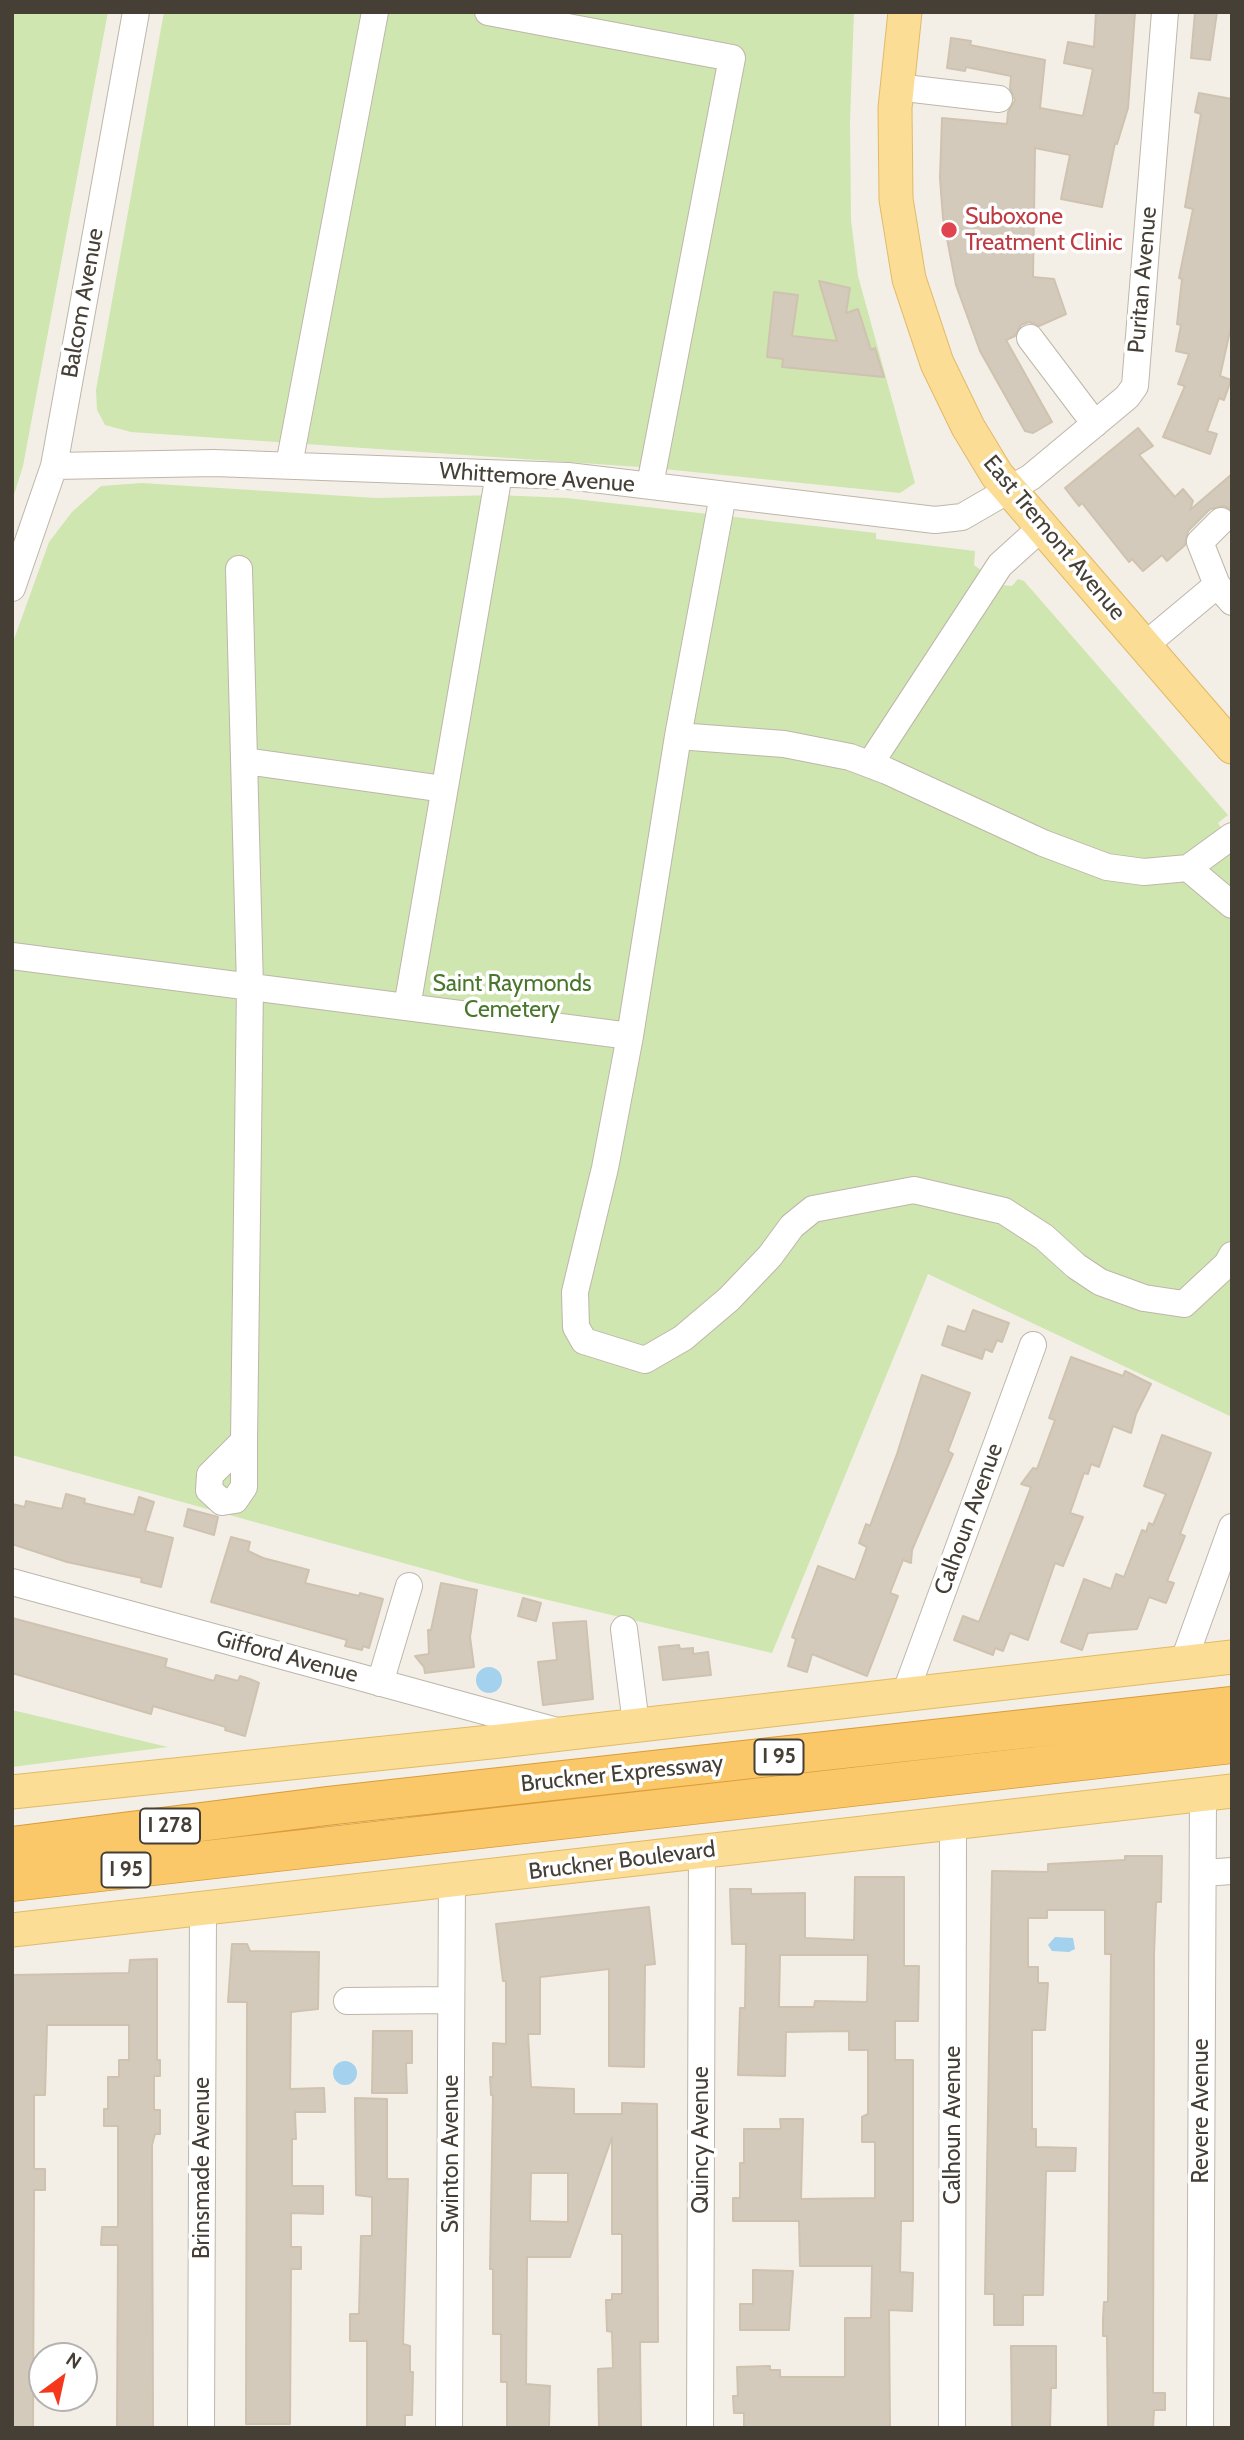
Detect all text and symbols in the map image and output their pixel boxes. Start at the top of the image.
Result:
place label: Suboxone Treatment Clinic [965,203,1123,257]
street label: Puritan Avenue [1123,206,1163,354]
marker: Suboxone Treatment Clinic [939,220,959,240]
street label: Balcom Avenue [56,226,110,380]
street label: East Tremont Avenue [977,450,1131,626]
street label: Whittemore Avenue [438,457,636,499]
park label: Saint Raymonds Cemetery [433,970,591,1024]
street label: Calhoun Avenue [929,1440,1009,1598]
street label: Gifford Avenue [213,1625,361,1689]
road number: I 95 [754,1740,804,1774]
street label: Bruckner Expressway [519,1750,725,1798]
road number: I 278 [140,1808,200,1843]
street label: Bruckner Boulevard [527,1836,717,1886]
road number: I 95 [102,1853,150,1888]
street label: Revere Avenue [1187,2039,1215,2183]
street label: Calhoun Avenue [939,2046,967,2204]
street label: Quincy Avenue [687,2066,715,2214]
street label: Swinton Avenue [437,2075,465,2233]
street label: Brinsmade Avenue [188,2077,216,2259]
north arrow [28,2342,98,2412]
text: N [62,2347,86,2374]

